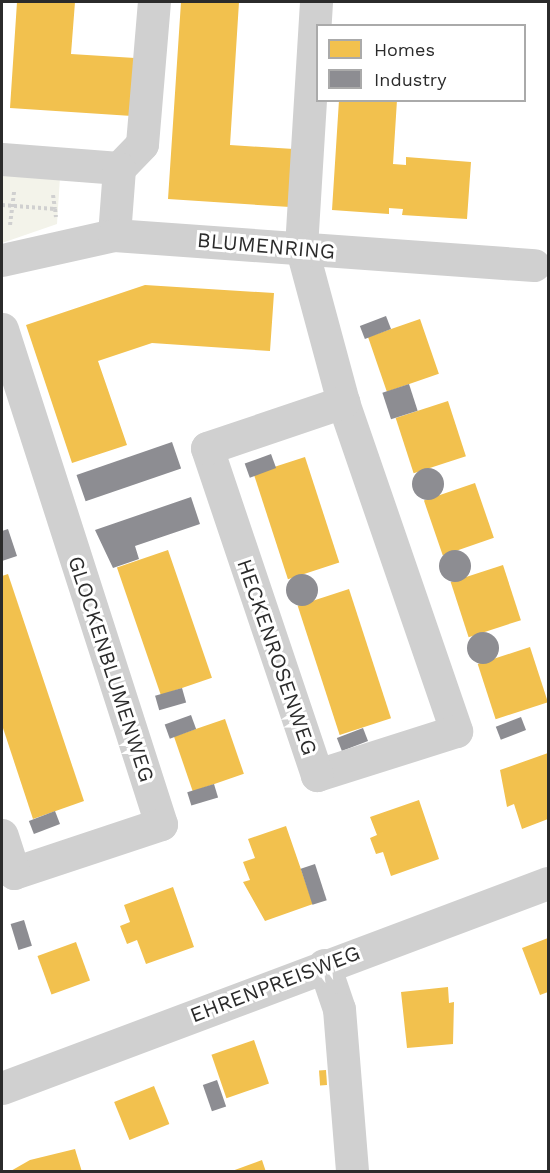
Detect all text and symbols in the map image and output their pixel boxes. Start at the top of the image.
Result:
legend [316,24,526,102]
text: Homes [374,39,435,60]
text: Industry [374,69,446,90]
street label: BLUMENRING [196,227,336,265]
street label: GLOCKENBLUMENWEG [63,553,159,785]
street label: HECKENROSENWEG [232,556,322,758]
street label: EHRENPREISWEG [187,940,363,1028]

